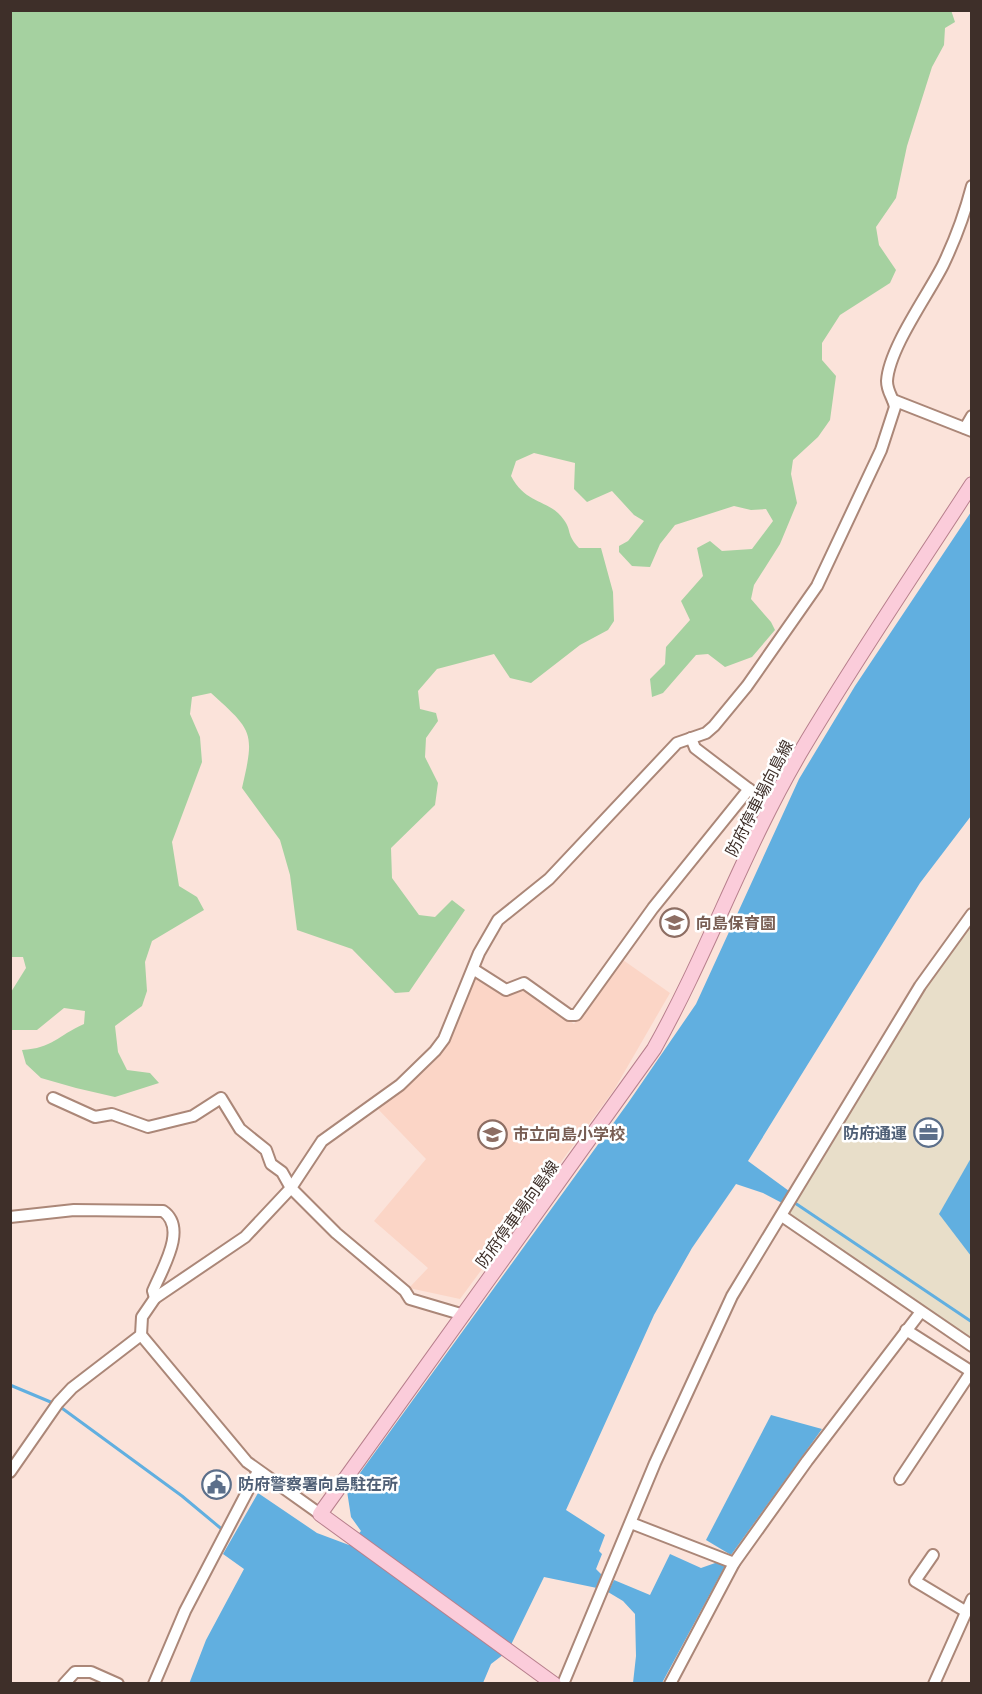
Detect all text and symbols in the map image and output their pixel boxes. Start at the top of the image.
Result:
street label: 防府停車場向島線 [723,737,796,859]
school or university icon: 向島保育園 [659,907,691,939]
place label: 向島保育園 [696,915,776,932]
office icon: 防府通運 [912,1117,944,1149]
school or university icon: 市立向島小学校 [476,1118,508,1150]
place label: 防府通運 [843,1125,907,1142]
place label: 市立向島小学校 [513,1126,625,1143]
street label: 防府停車場向島線 [473,1158,562,1271]
public building icon: 防府警察署向島駐在所 [201,1468,233,1500]
place label: 防府警察署向島駐在所 [238,1476,398,1493]

